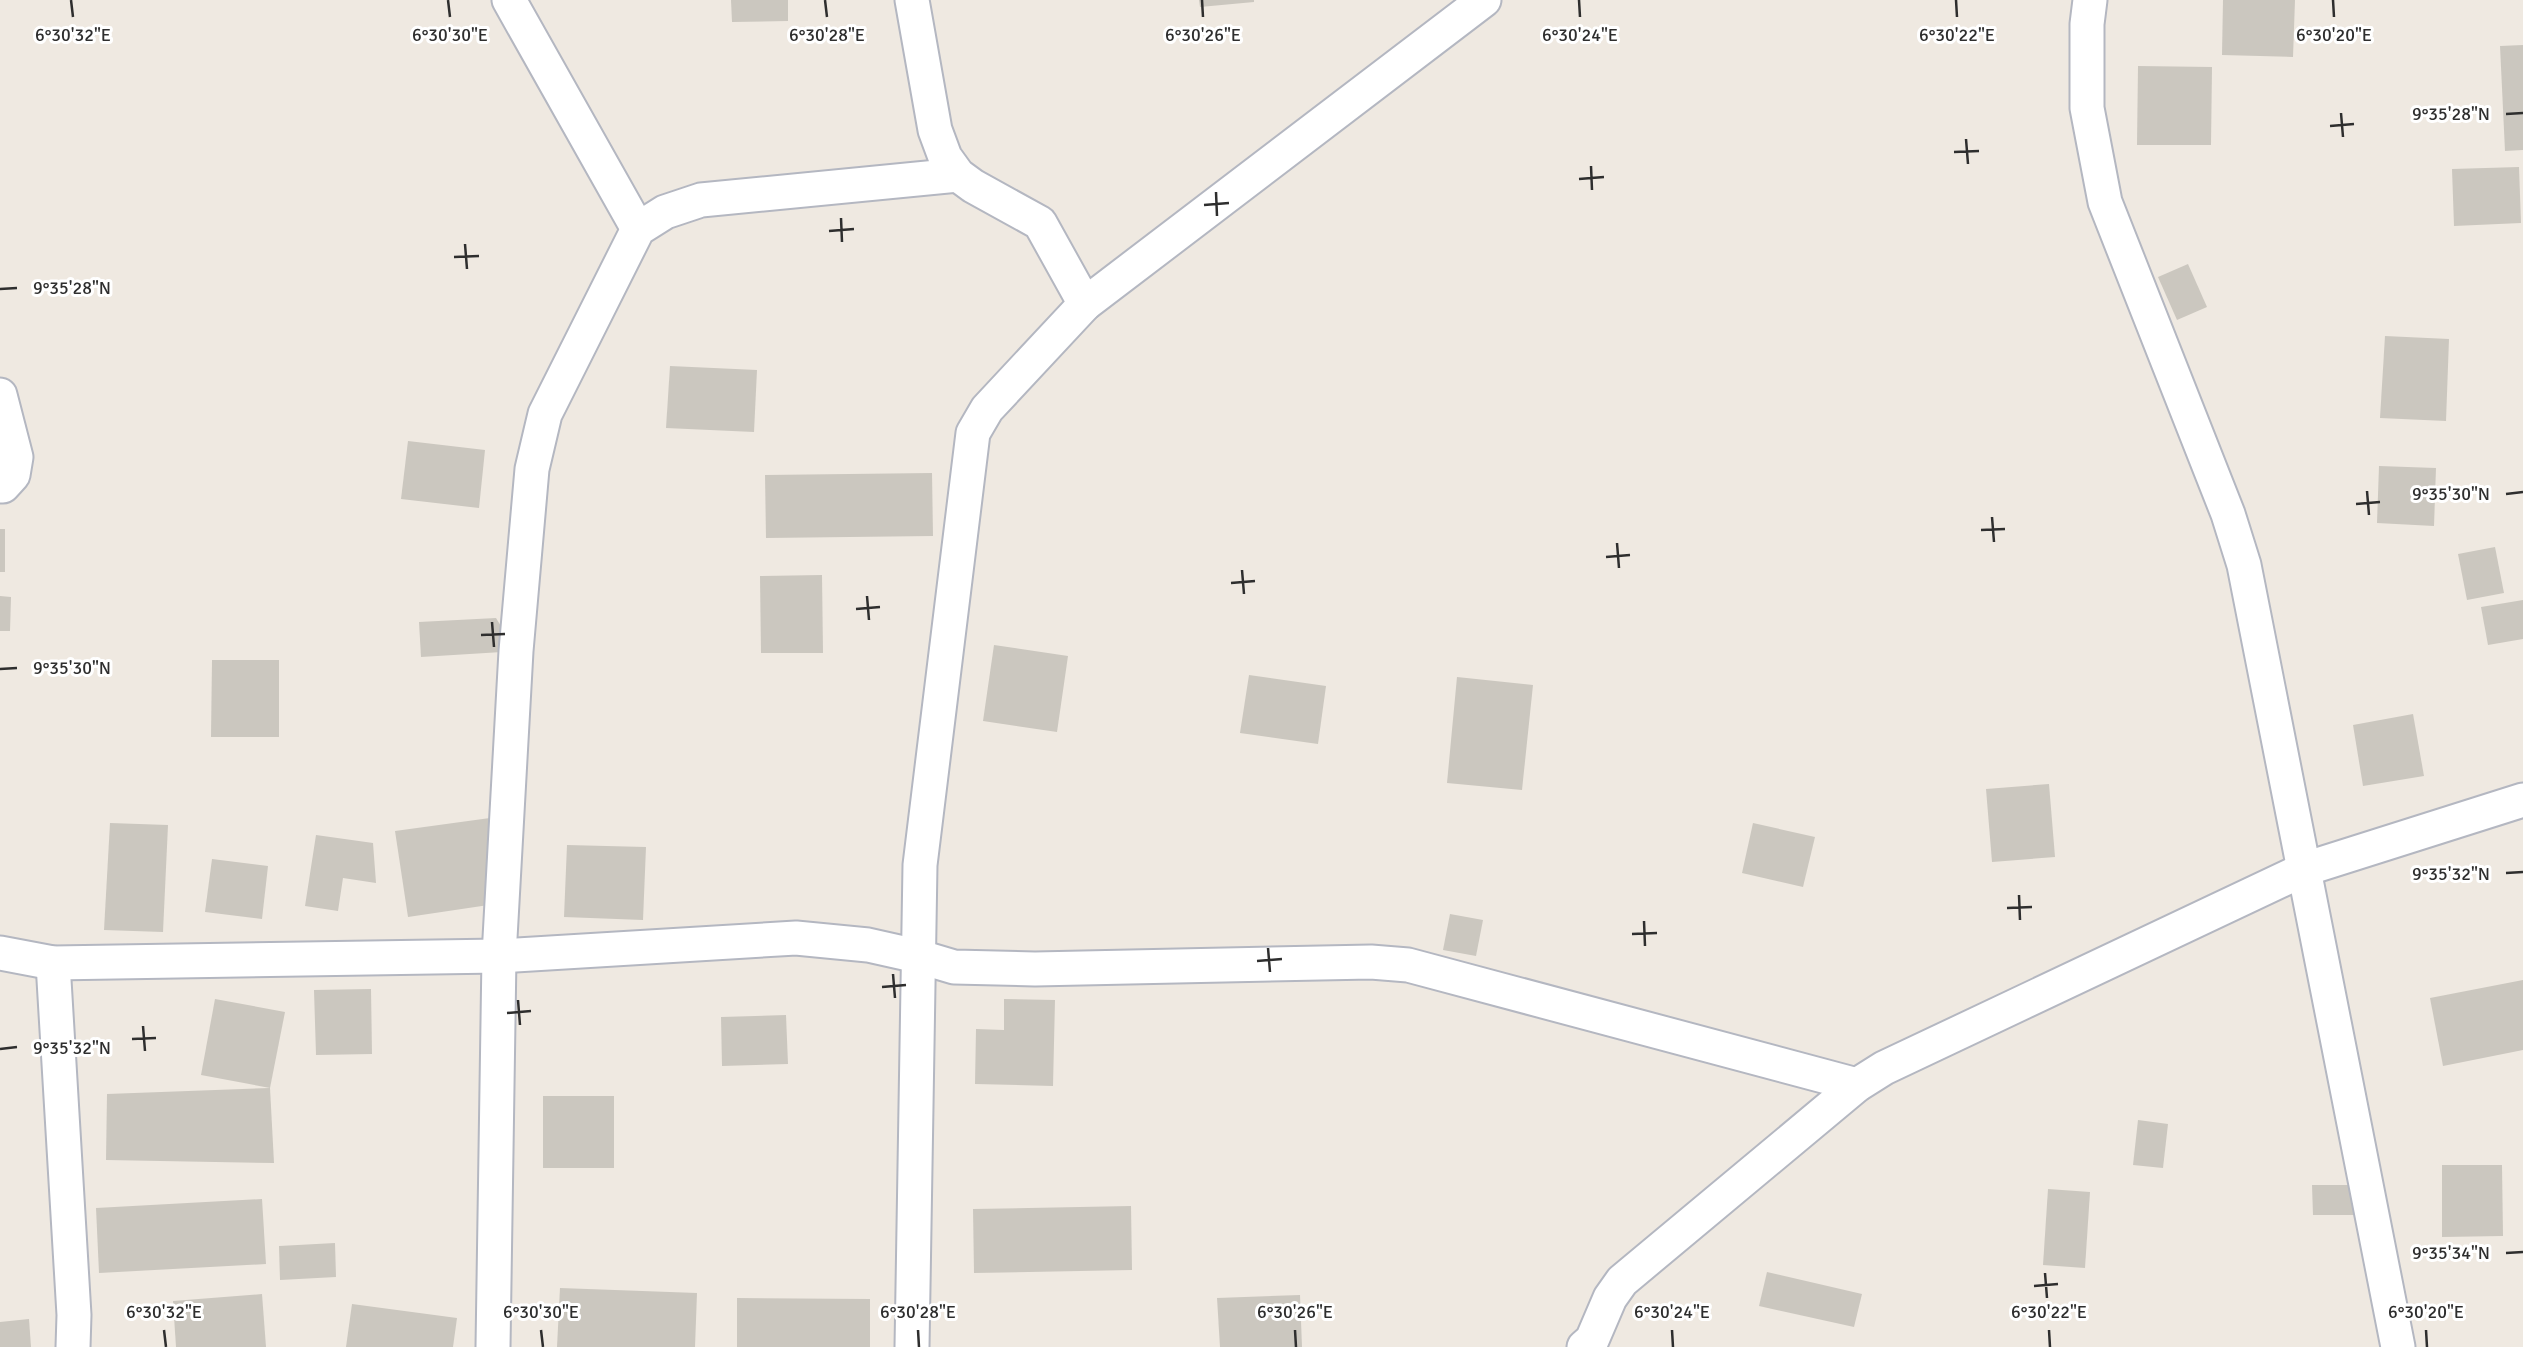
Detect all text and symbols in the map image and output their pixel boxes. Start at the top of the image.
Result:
text: 6°30'32"E [35,24,111,46]
text: 6°30'30"E [412,24,488,46]
text: 6°30'28"E [789,24,865,46]
text: 6°30'26"E [1165,24,1241,46]
text: 6°30'24"E [1542,24,1618,46]
text: 6°30'22"E [1919,24,1995,46]
text: 6°30'20"E [2296,24,2372,46]
text: 9°35'28"N [2412,103,2490,125]
text: 9°35'28"N [33,277,111,299]
text: 9°35'30"N [2412,483,2490,505]
text: 9°35'30"N [33,657,111,679]
text: 9°35'32"N [2412,863,2490,885]
text: 9°35'32"N [33,1037,111,1059]
text: 9°35'34"N [2412,1242,2490,1264]
text: 6°30'32"E [126,1301,202,1323]
text: 6°30'30"E [503,1301,579,1323]
text: 6°30'28"E [880,1301,956,1323]
text: 6°30'26"E [1257,1301,1333,1323]
text: 6°30'24"E [1634,1301,1710,1323]
text: 6°30'22"E [2011,1301,2087,1323]
text: 6°30'20"E [2388,1301,2464,1323]

